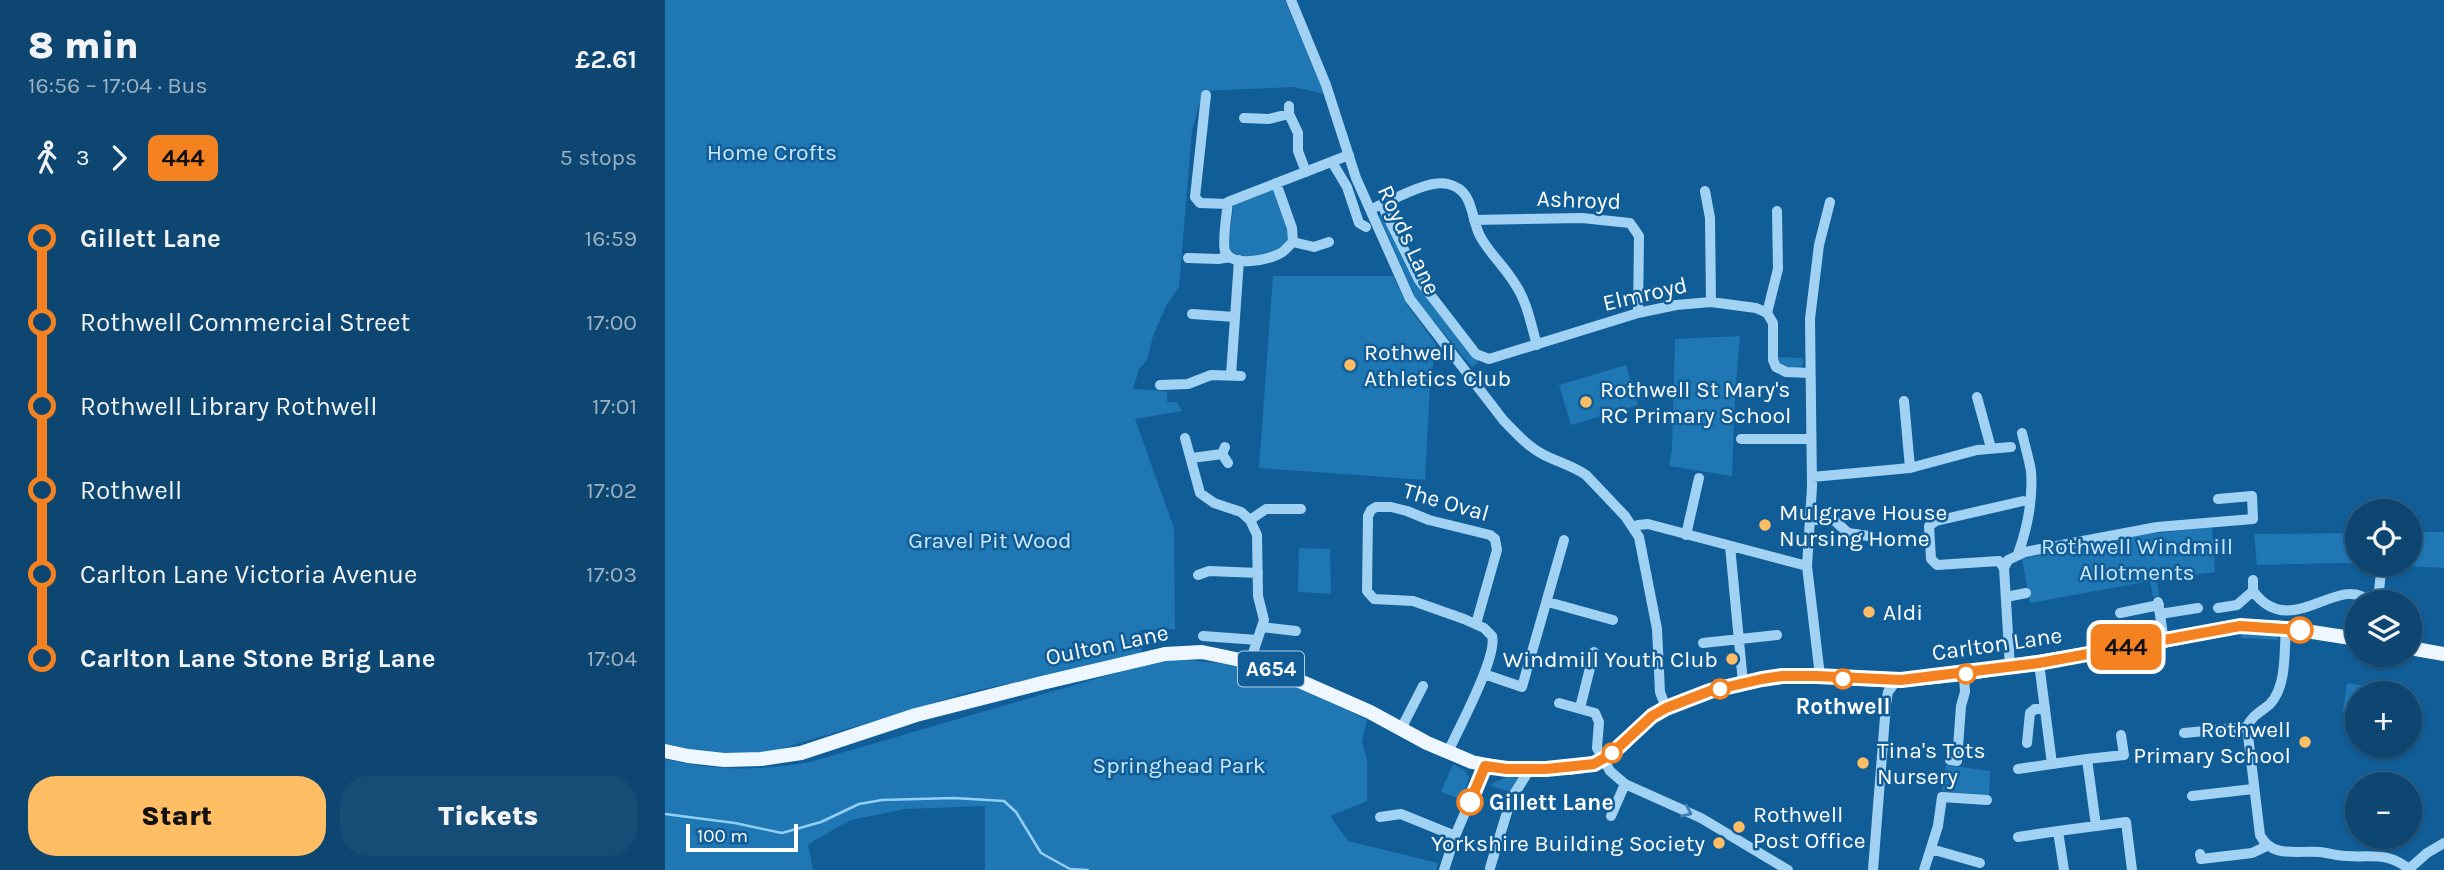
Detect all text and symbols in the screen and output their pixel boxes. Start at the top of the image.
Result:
text: 8 min [28,23,139,68]
text: £2.61 [575,44,637,75]
text: 16:56 – 17:04 · Bus [28,72,208,99]
icon: walk [28,139,66,177]
icon: forward [100,139,138,177]
park label: Home Crofts [707,139,837,166]
text: 3 [76,144,90,171]
text: 444 [162,144,204,172]
text: 5 stops [560,144,637,171]
street label: Royds Lane [1372,181,1446,299]
street label: Ashroyd [1536,185,1622,215]
text: Gillett Lane [80,223,221,254]
text: 16:59 [585,225,637,252]
street label: Elmroyd [1600,271,1690,317]
text: Rothwell Commercial Street [80,307,410,338]
text: 17:00 [586,309,637,336]
place label: Rothwell Athletics Club [1364,339,1511,392]
marker: Rothwell Athletics Club [1342,357,1358,373]
place label: Rothwell St Mary's RC Primary School [1600,376,1791,429]
text: Rothwell Library Rothwell [80,391,378,422]
text: 17:01 [592,393,637,420]
marker: Rothwell St Mary's RC Primary School [1578,394,1594,410]
text: Rothwell [80,475,182,506]
text: 17:02 [586,477,637,504]
street label: The Oval [1400,477,1492,527]
place label: Mulgrave House Nursing Home [1779,499,1947,552]
map controls [2345,499,2422,849]
button: locate [2345,499,2422,576]
marker: Mulgrave House Nursing Home [1757,517,1773,533]
park label: Gravel Pit Wood [908,527,1072,554]
park label: Rothwell Windmill Allotments [2041,533,2233,586]
text: Carlton Lane Victoria Avenue [80,559,417,590]
text: 17:03 [586,561,637,588]
button: layers [2345,590,2422,667]
place label: Aldi [1883,599,1923,626]
marker: Aldi [1861,604,1877,620]
unlabelled marker [2287,617,2313,643]
street label: Oulton Lane [1043,619,1171,671]
street label: Carlton Lane [1930,622,2064,666]
line badge: 444 [2086,624,2166,670]
text: 444 [2105,633,2147,661]
text: Carlton Lane Stone Brig Lane [80,643,436,674]
text: 17:04 [587,645,637,672]
place label: Windmill Youth Club [1503,646,1718,673]
marker: Windmill Youth Club [1724,651,1740,667]
road number: A654 [1238,652,1304,686]
unlabelled marker [1956,664,1976,684]
marker: Rothwell [1833,669,1853,689]
unlabelled marker [1710,679,1730,699]
button: + [2345,681,2422,758]
place label: Rothwell [1796,693,1890,720]
place label: Rothwell Primary School [2133,716,2291,769]
marker: Rothwell Primary School [2297,734,2313,750]
place label: Tina's Tots Nursery [1877,737,1986,790]
unlabelled marker [1602,743,1622,763]
park label: Springhead Park [1092,752,1266,779]
marker: Tina's Tots Nursery [1855,755,1871,771]
button: − [2345,772,2422,849]
button: Start [28,776,326,856]
button: Tickets [340,776,637,856]
marker: Gillett Lane [1457,789,1483,815]
place label: Gillett Lane [1489,789,1614,816]
place label: Rothwell Post Office [1753,801,1866,854]
one-way arrow [1680,804,1693,818]
marker: Rothwell Post Office [1731,819,1747,835]
scale bar [686,821,798,853]
text: 100 m [697,825,748,847]
place label: Yorkshire Building Society [1431,830,1705,857]
marker: Yorkshire Building Society [1711,835,1727,851]

